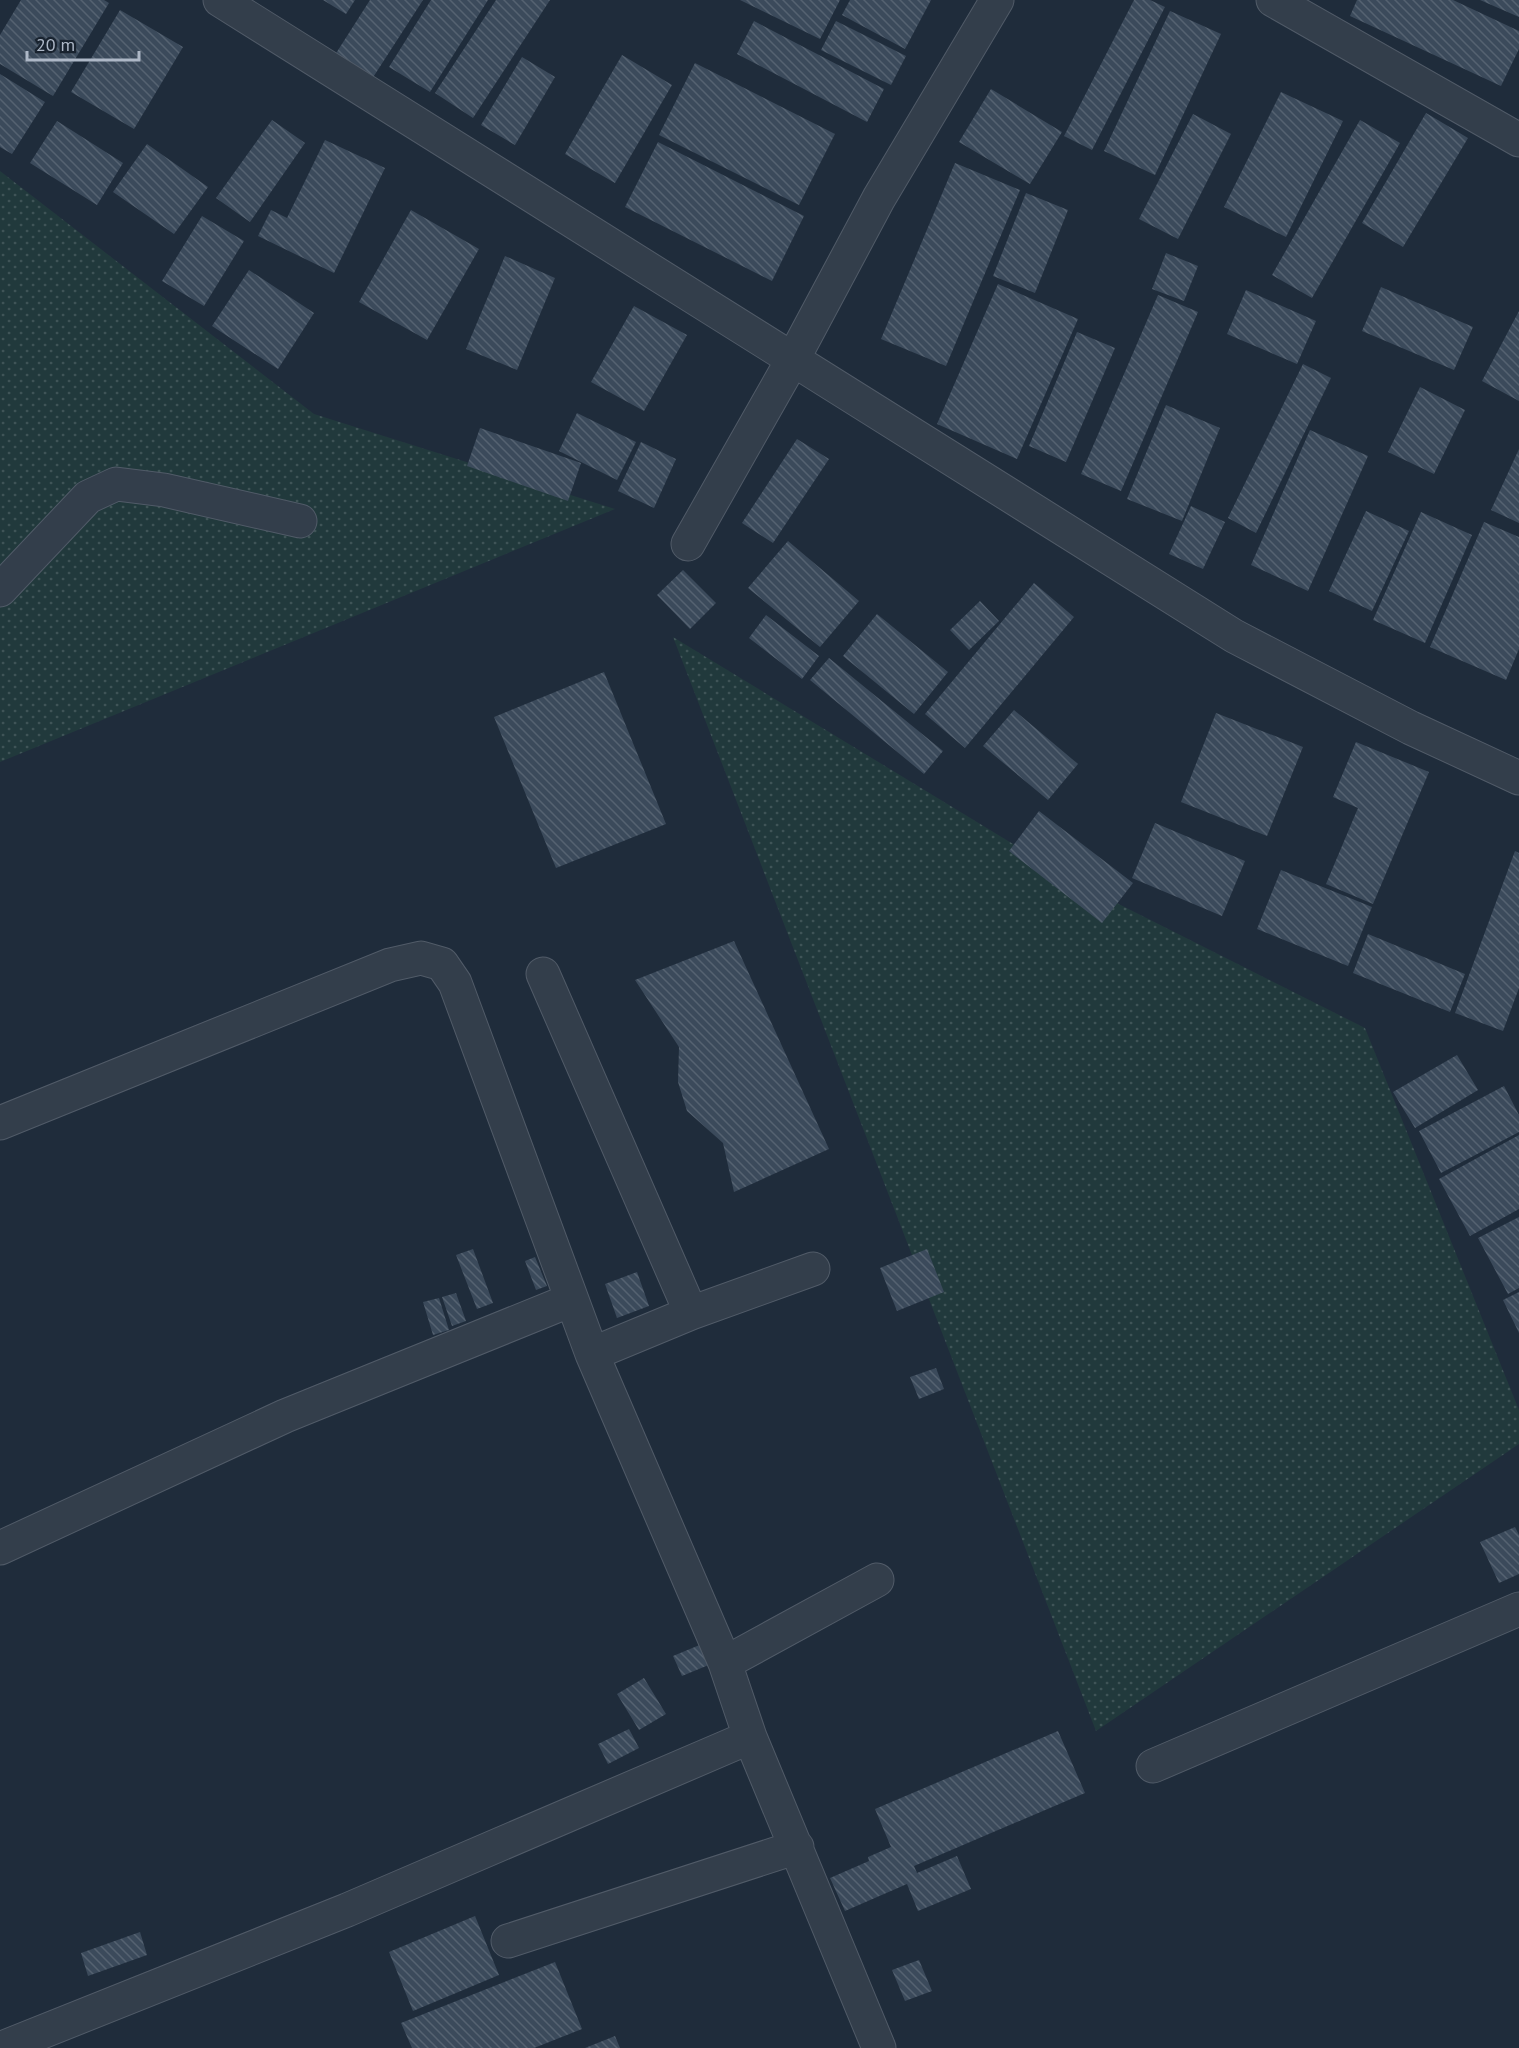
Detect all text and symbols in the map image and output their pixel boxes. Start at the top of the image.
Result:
scale bar [27,24,140,62]
text: 20 m [36,33,75,56]

